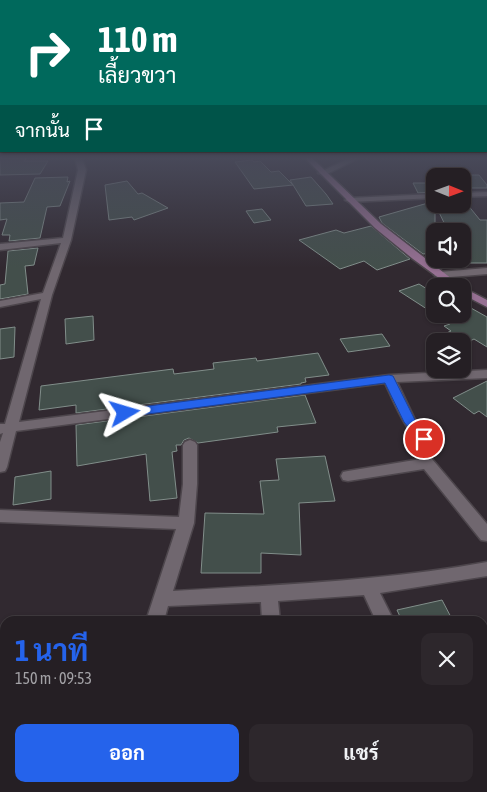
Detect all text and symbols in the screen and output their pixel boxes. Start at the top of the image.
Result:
text: 110 m [98,19,177,59]
icon: right [15,20,80,85]
text: เลี้ยวขวา [98,62,176,88]
icon: arrive [80,115,108,143]
text: จากนั้น [15,119,70,141]
north arrow [426,168,471,212]
map controls [426,168,471,378]
button: sound [426,223,471,268]
button: search [426,278,471,323]
button: layers [426,333,471,378]
position arrow [98,386,150,438]
pin [403,418,445,460]
icon: arrive [410,425,438,453]
text: 1 นาที [15,633,88,667]
button: close [421,633,473,685]
text: 150 m · 09:53 [15,669,92,687]
button: ออก [15,724,239,782]
button: แชร์ [249,724,473,782]

